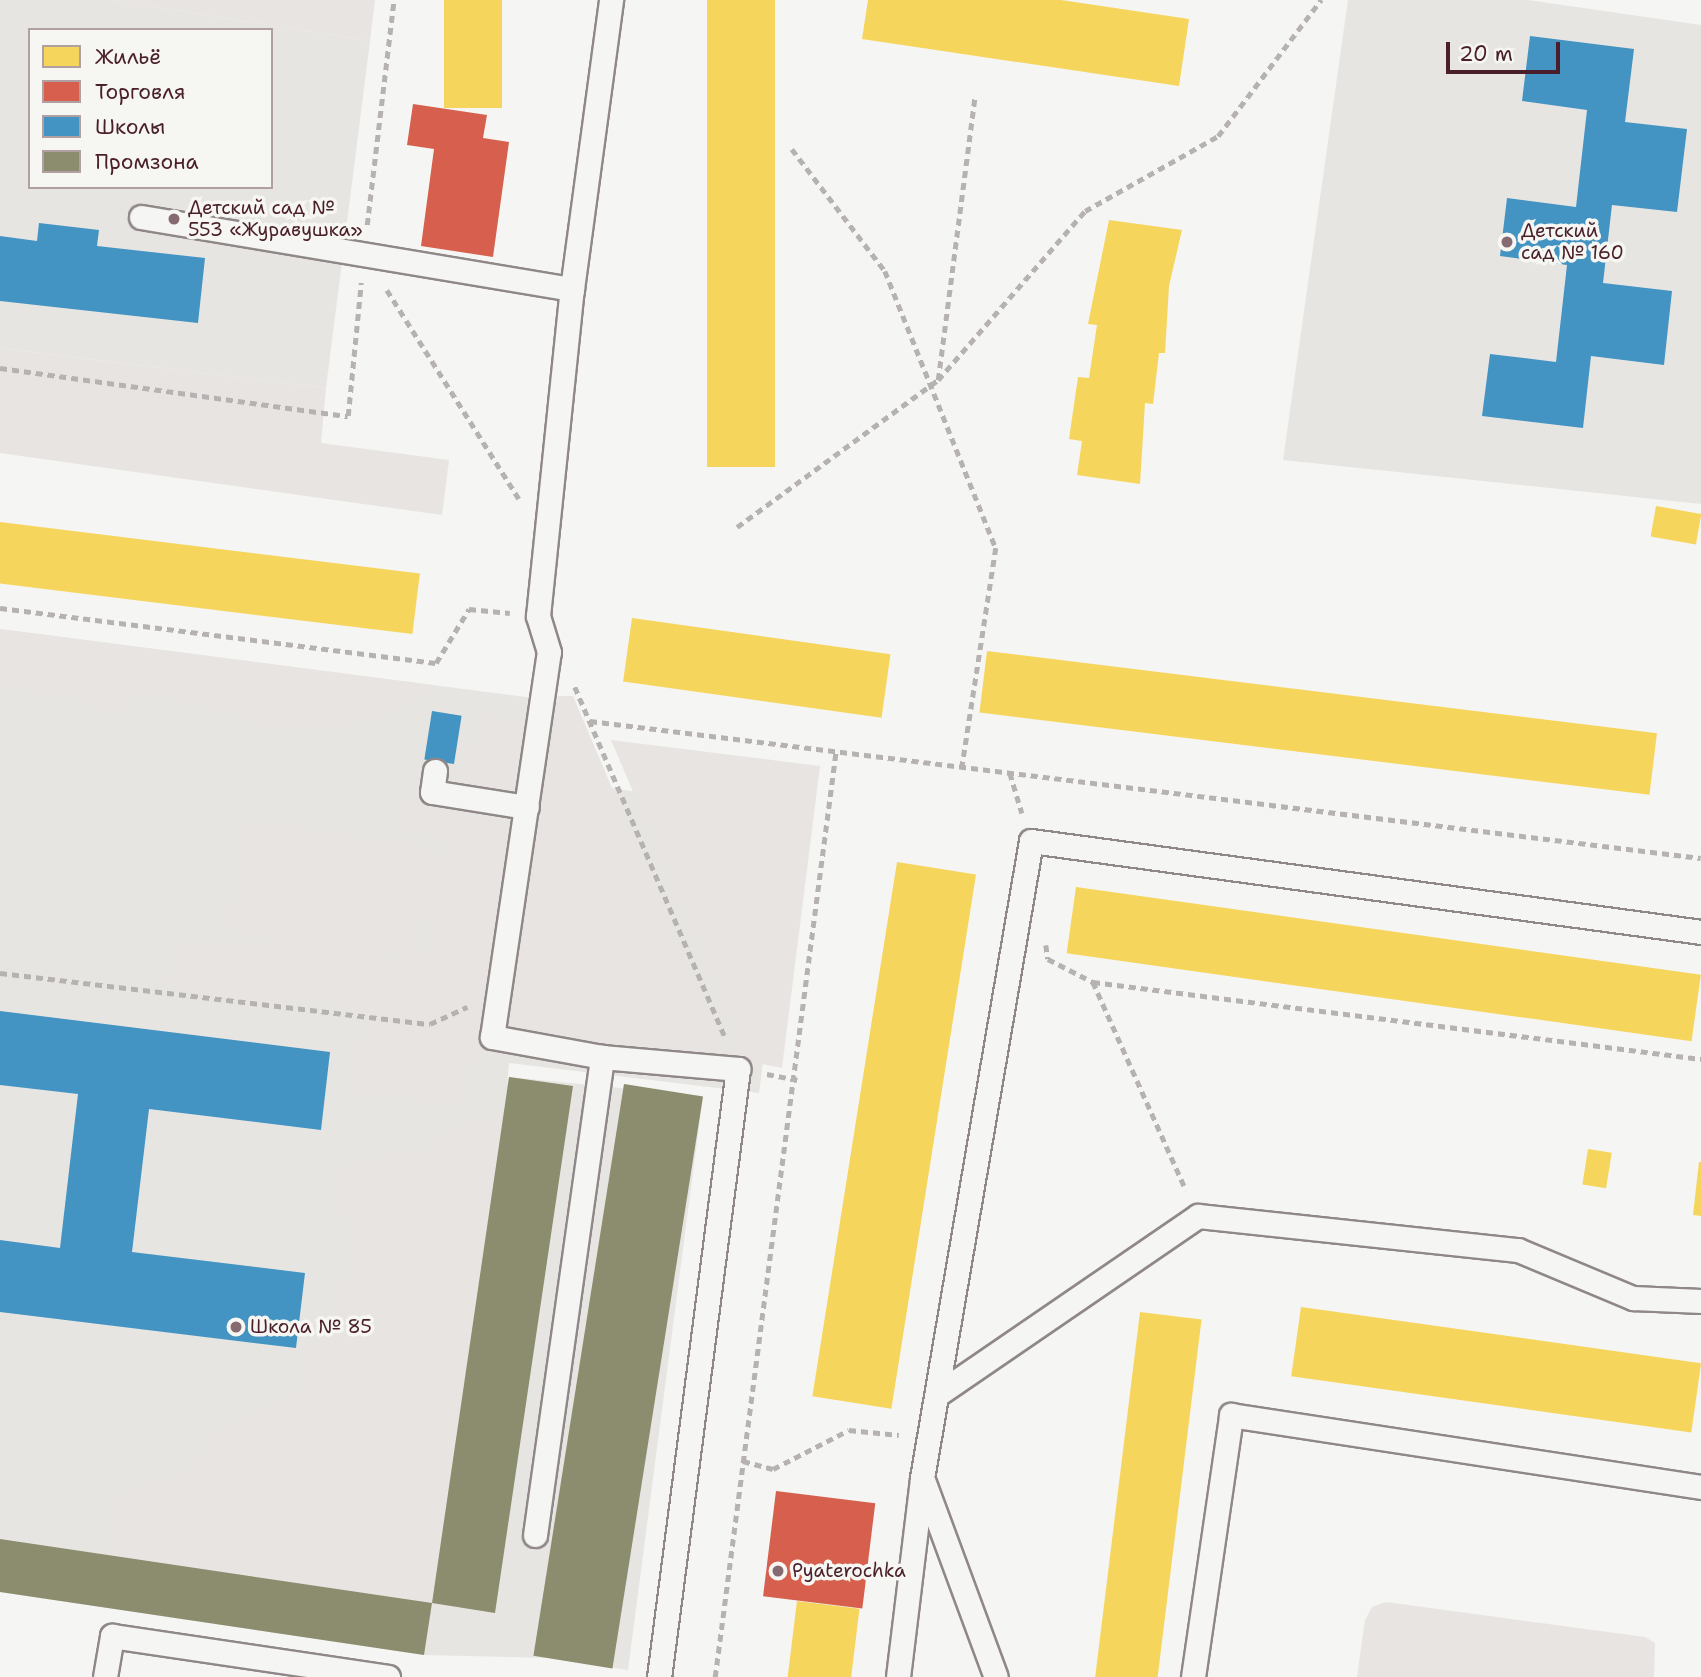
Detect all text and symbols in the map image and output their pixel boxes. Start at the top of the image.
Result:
legend [28,28,273,189]
scale bar [1449,28,1563,72]
text: 20 m [1459,40,1513,68]
text: Жильё [95,43,161,71]
text: Торговля [95,78,185,106]
text: Школы [95,113,165,141]
text: Промзона [95,148,198,176]
place label: Детский сад № 553 «Журавушка» [188,197,362,241]
marker: Детский сад № 553 «Журавушка» [166,211,182,227]
place label: Детский сад № 160 [1521,220,1624,264]
marker: Детский сад № 160 [1499,234,1515,250]
place label: Школа № 85 [250,1316,372,1338]
marker: Школа № 85 [228,1319,244,1335]
place label: Pyaterochka [792,1560,906,1582]
marker: Pyaterochka [770,1563,786,1579]

